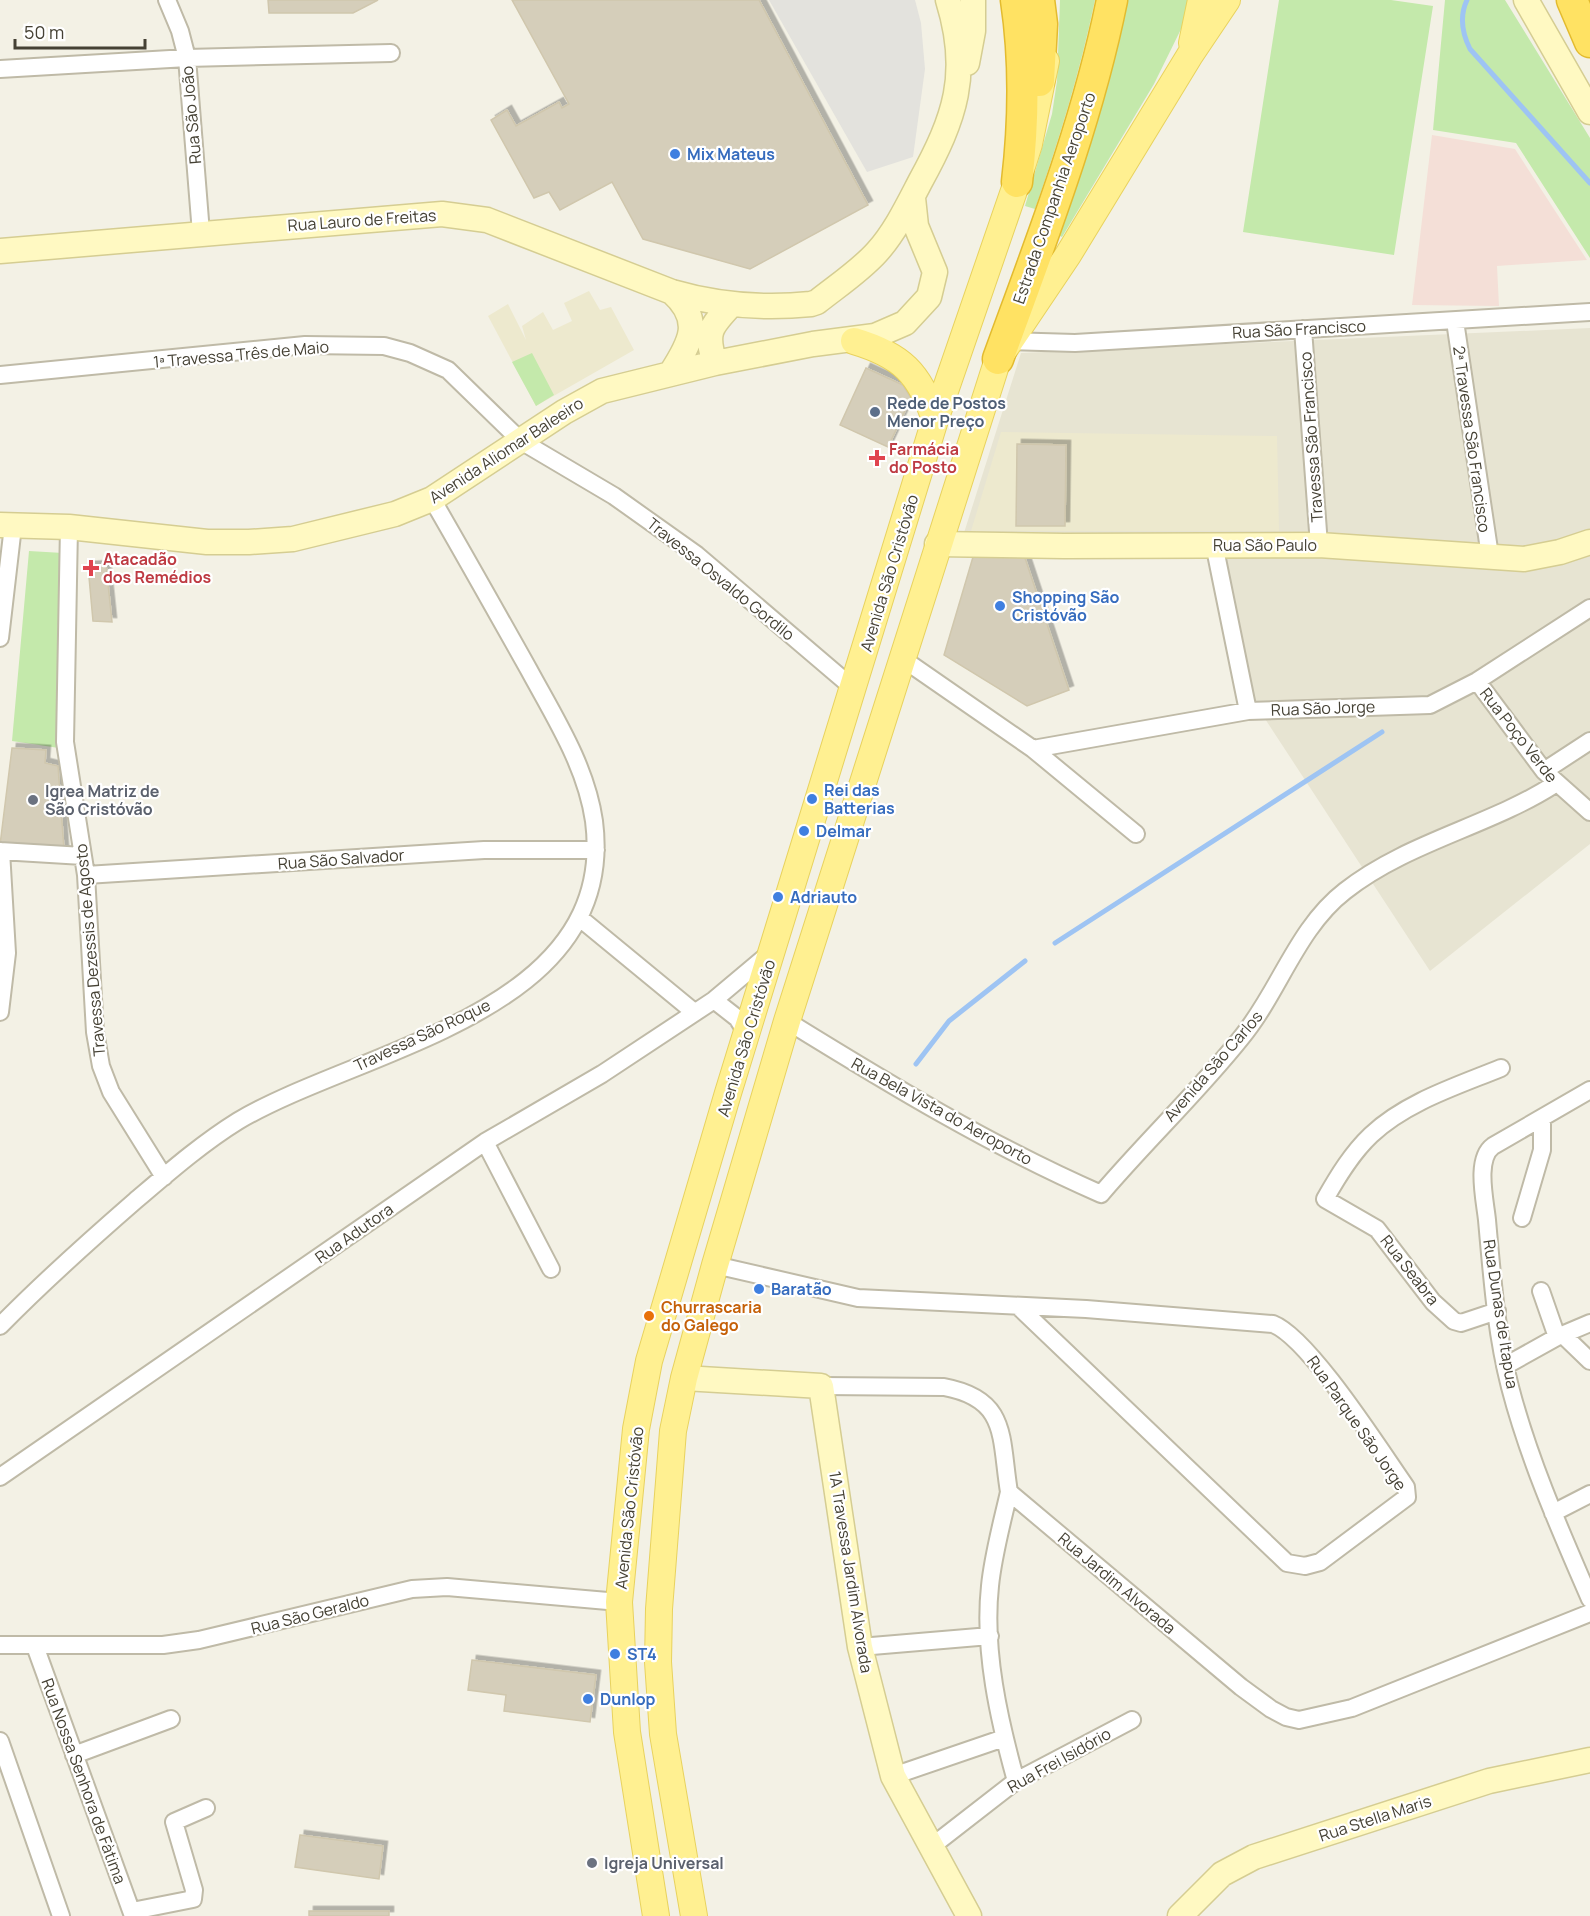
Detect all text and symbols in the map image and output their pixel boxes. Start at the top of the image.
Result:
scale bar [15,12,146,50]
text: 50 m [24,20,64,44]
street label: Rua São João [176,65,206,165]
street label: Estrada Companhia Aeroporto [1007,89,1101,307]
place label: Mix Mateus [687,143,775,165]
marker: Mix Mateus [668,147,682,161]
street label: Rua Lauro de Freitas [287,204,437,236]
street label: Rua São Francisco [1232,315,1366,343]
street label: 1ª Travessa Três de Maio [152,335,330,373]
street label: 2ª Travessa São Francisco [1448,344,1496,534]
street label: Travessa São Francisco [1294,351,1328,523]
street label: Avenida Aliomar Baleeiro [425,392,587,508]
place label: Rede de Postos Menor Preço [887,392,1006,432]
marker: Rede de Postos Menor Preço [868,405,882,419]
place label: Farmácia do Posto [889,438,959,478]
marker: Farmácia do Posto [870,451,884,465]
street label: Avenida São Cristóvão [855,492,923,654]
street label: Travessa Osvaldo Gordilo [643,513,799,645]
street label: Rua São Paulo [1213,534,1317,556]
place label: Atacadão dos Remédios [103,548,211,588]
marker: Atacadão dos Remédios [84,561,98,575]
place label: Shopping São Cristóvão [1012,586,1119,626]
marker: Shopping São Cristóvão [993,599,1007,613]
street label: Rua Poço Verde [1475,683,1563,787]
street label: Rua São Jorge [1271,695,1375,721]
place label: Rei das Batterias [824,779,895,819]
place label: Igrea Matriz de São Cristóvão [45,780,160,820]
marker: Rei das Batterias [805,792,819,806]
marker: Igrea Matriz de São Cristóvão [26,793,40,807]
place label: Delmar [816,820,871,842]
marker: Delmar [797,824,811,838]
street label: Travessa Dezessis de Agosto [70,843,110,1057]
street label: Rua São Salvador [277,844,405,874]
place label: Adriauto [790,886,857,908]
marker: Adriauto [771,890,785,904]
street label: Avenida São Cristóvão [712,957,780,1119]
street label: Travessa São Roque [350,994,494,1076]
street label: Avenida São Carlos [1159,1006,1267,1126]
street label: Rua Bela Vista do Aeroporto [848,1052,1036,1170]
street label: Rua Adutora [311,1198,397,1268]
street label: Rua Seabra [1376,1230,1444,1310]
street label: Rua Dunas de Itapua [1478,1238,1524,1390]
place label: Baratão [771,1278,832,1300]
marker: Baratão [752,1282,766,1296]
place label: Churrascaria do Galego [661,1296,762,1336]
marker: Churrascaria do Galego [642,1309,656,1323]
street label: Rua Parque São Jorge [1302,1351,1412,1495]
street label: Avenida São Cristóvão [610,1426,648,1590]
street label: 1A Travessa Jardim Alvorada [824,1469,878,1675]
street label: Rua Jardim Alvorada [1053,1527,1181,1639]
street label: Rua São Geraldo [249,1589,371,1639]
place label: ST4 [627,1643,657,1665]
marker: ST4 [608,1647,622,1661]
street label: Rua Nossa Senhora de Fàtima [37,1675,131,1887]
place label: Dunlop [600,1688,656,1710]
marker: Dunlop [581,1692,595,1706]
street label: Rua Frei Isidório [1003,1722,1115,1798]
street label: Rua Stella Maris [1316,1789,1434,1847]
place label: Igreja Universal [604,1852,724,1874]
marker: Igreja Universal [585,1856,599,1870]

